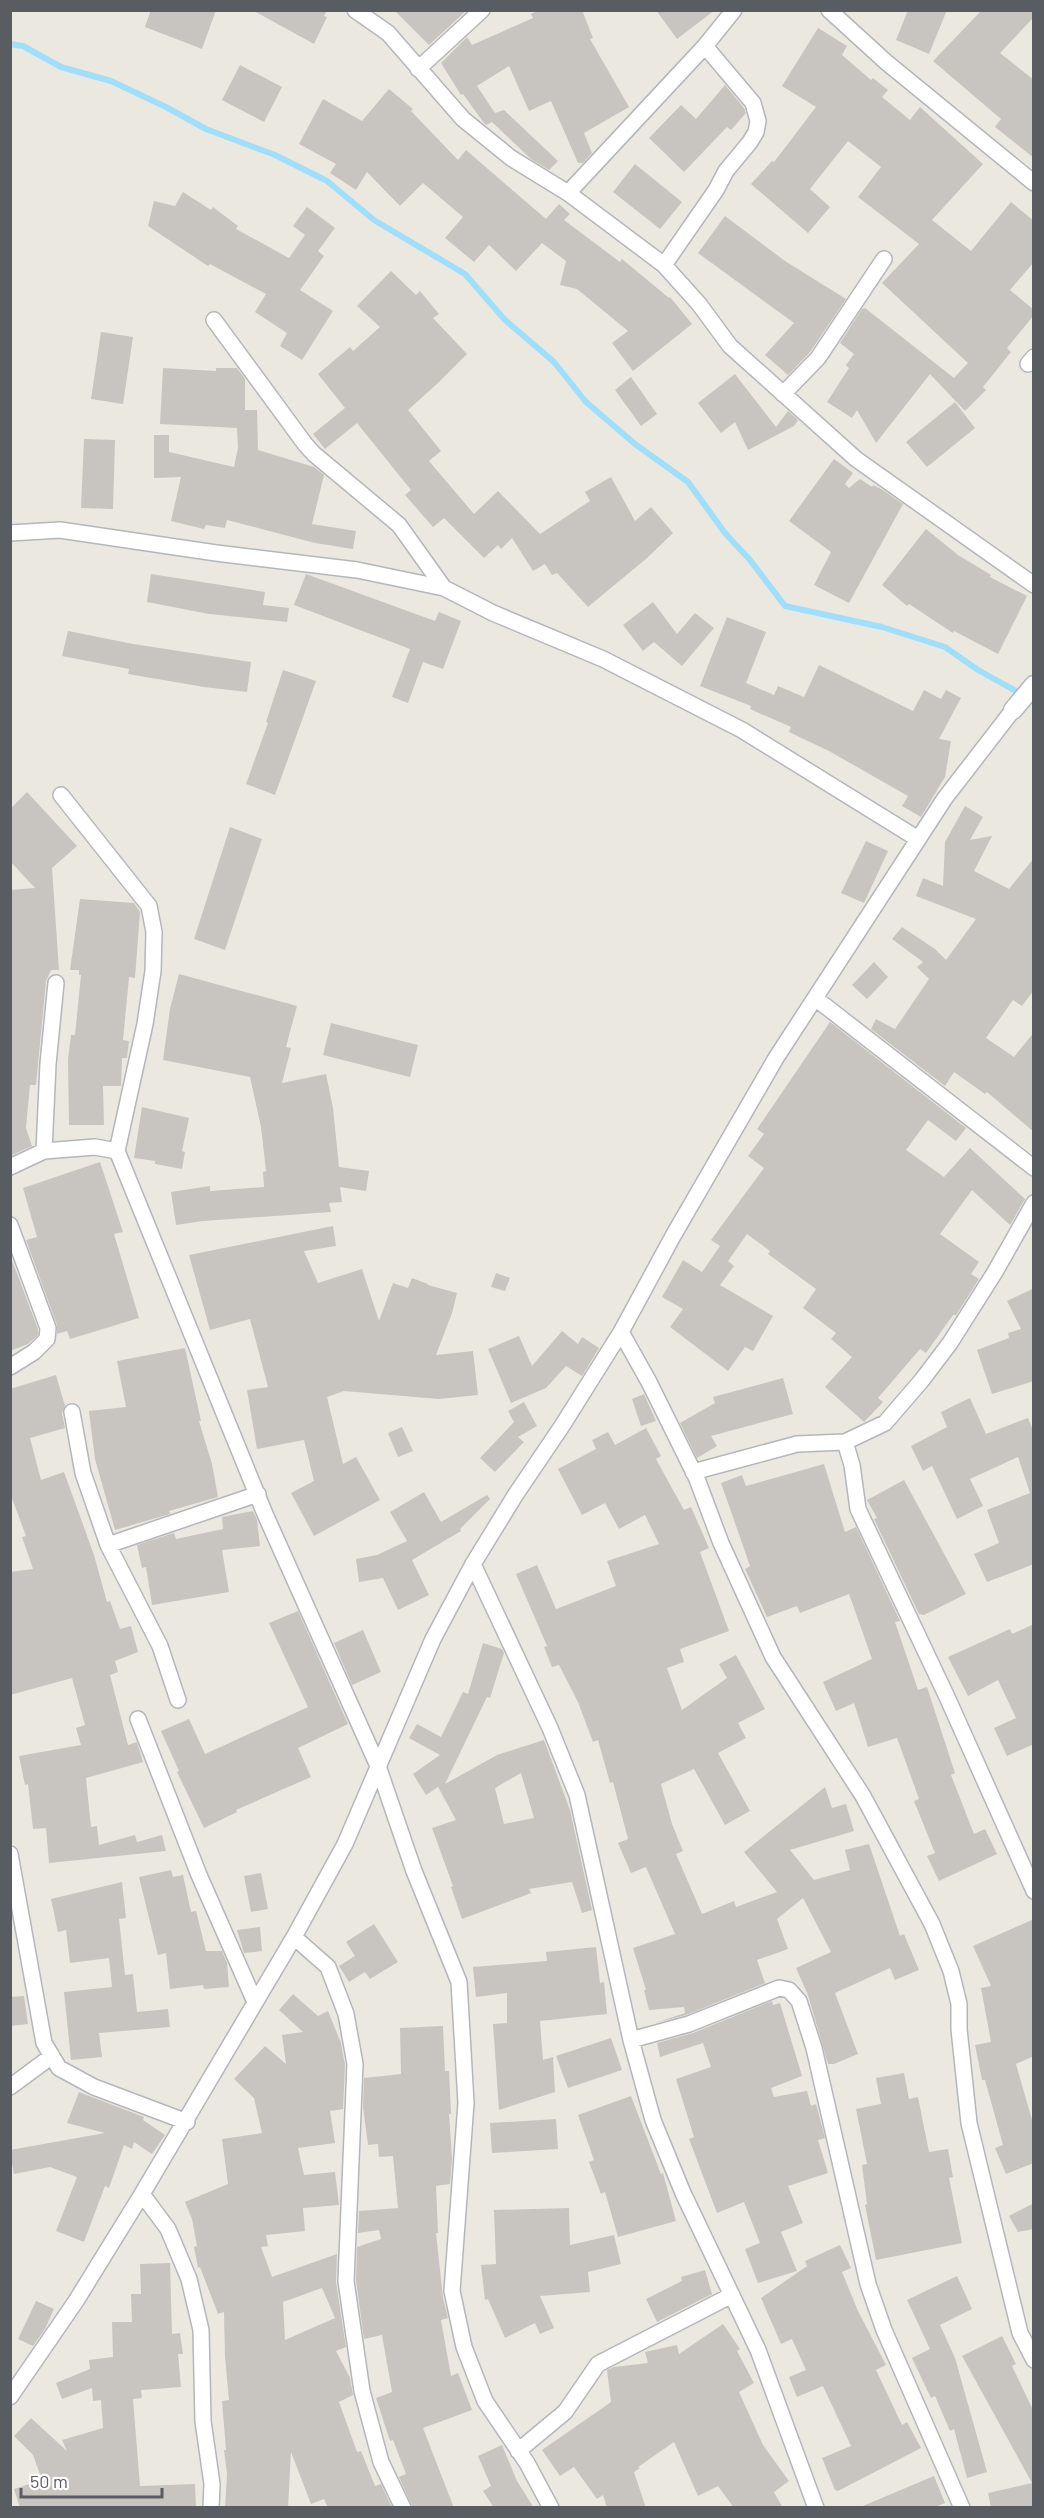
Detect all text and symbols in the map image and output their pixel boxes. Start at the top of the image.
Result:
scale bar [21,2461,162,2499]
text: 50 m [30,2470,68,2492]

